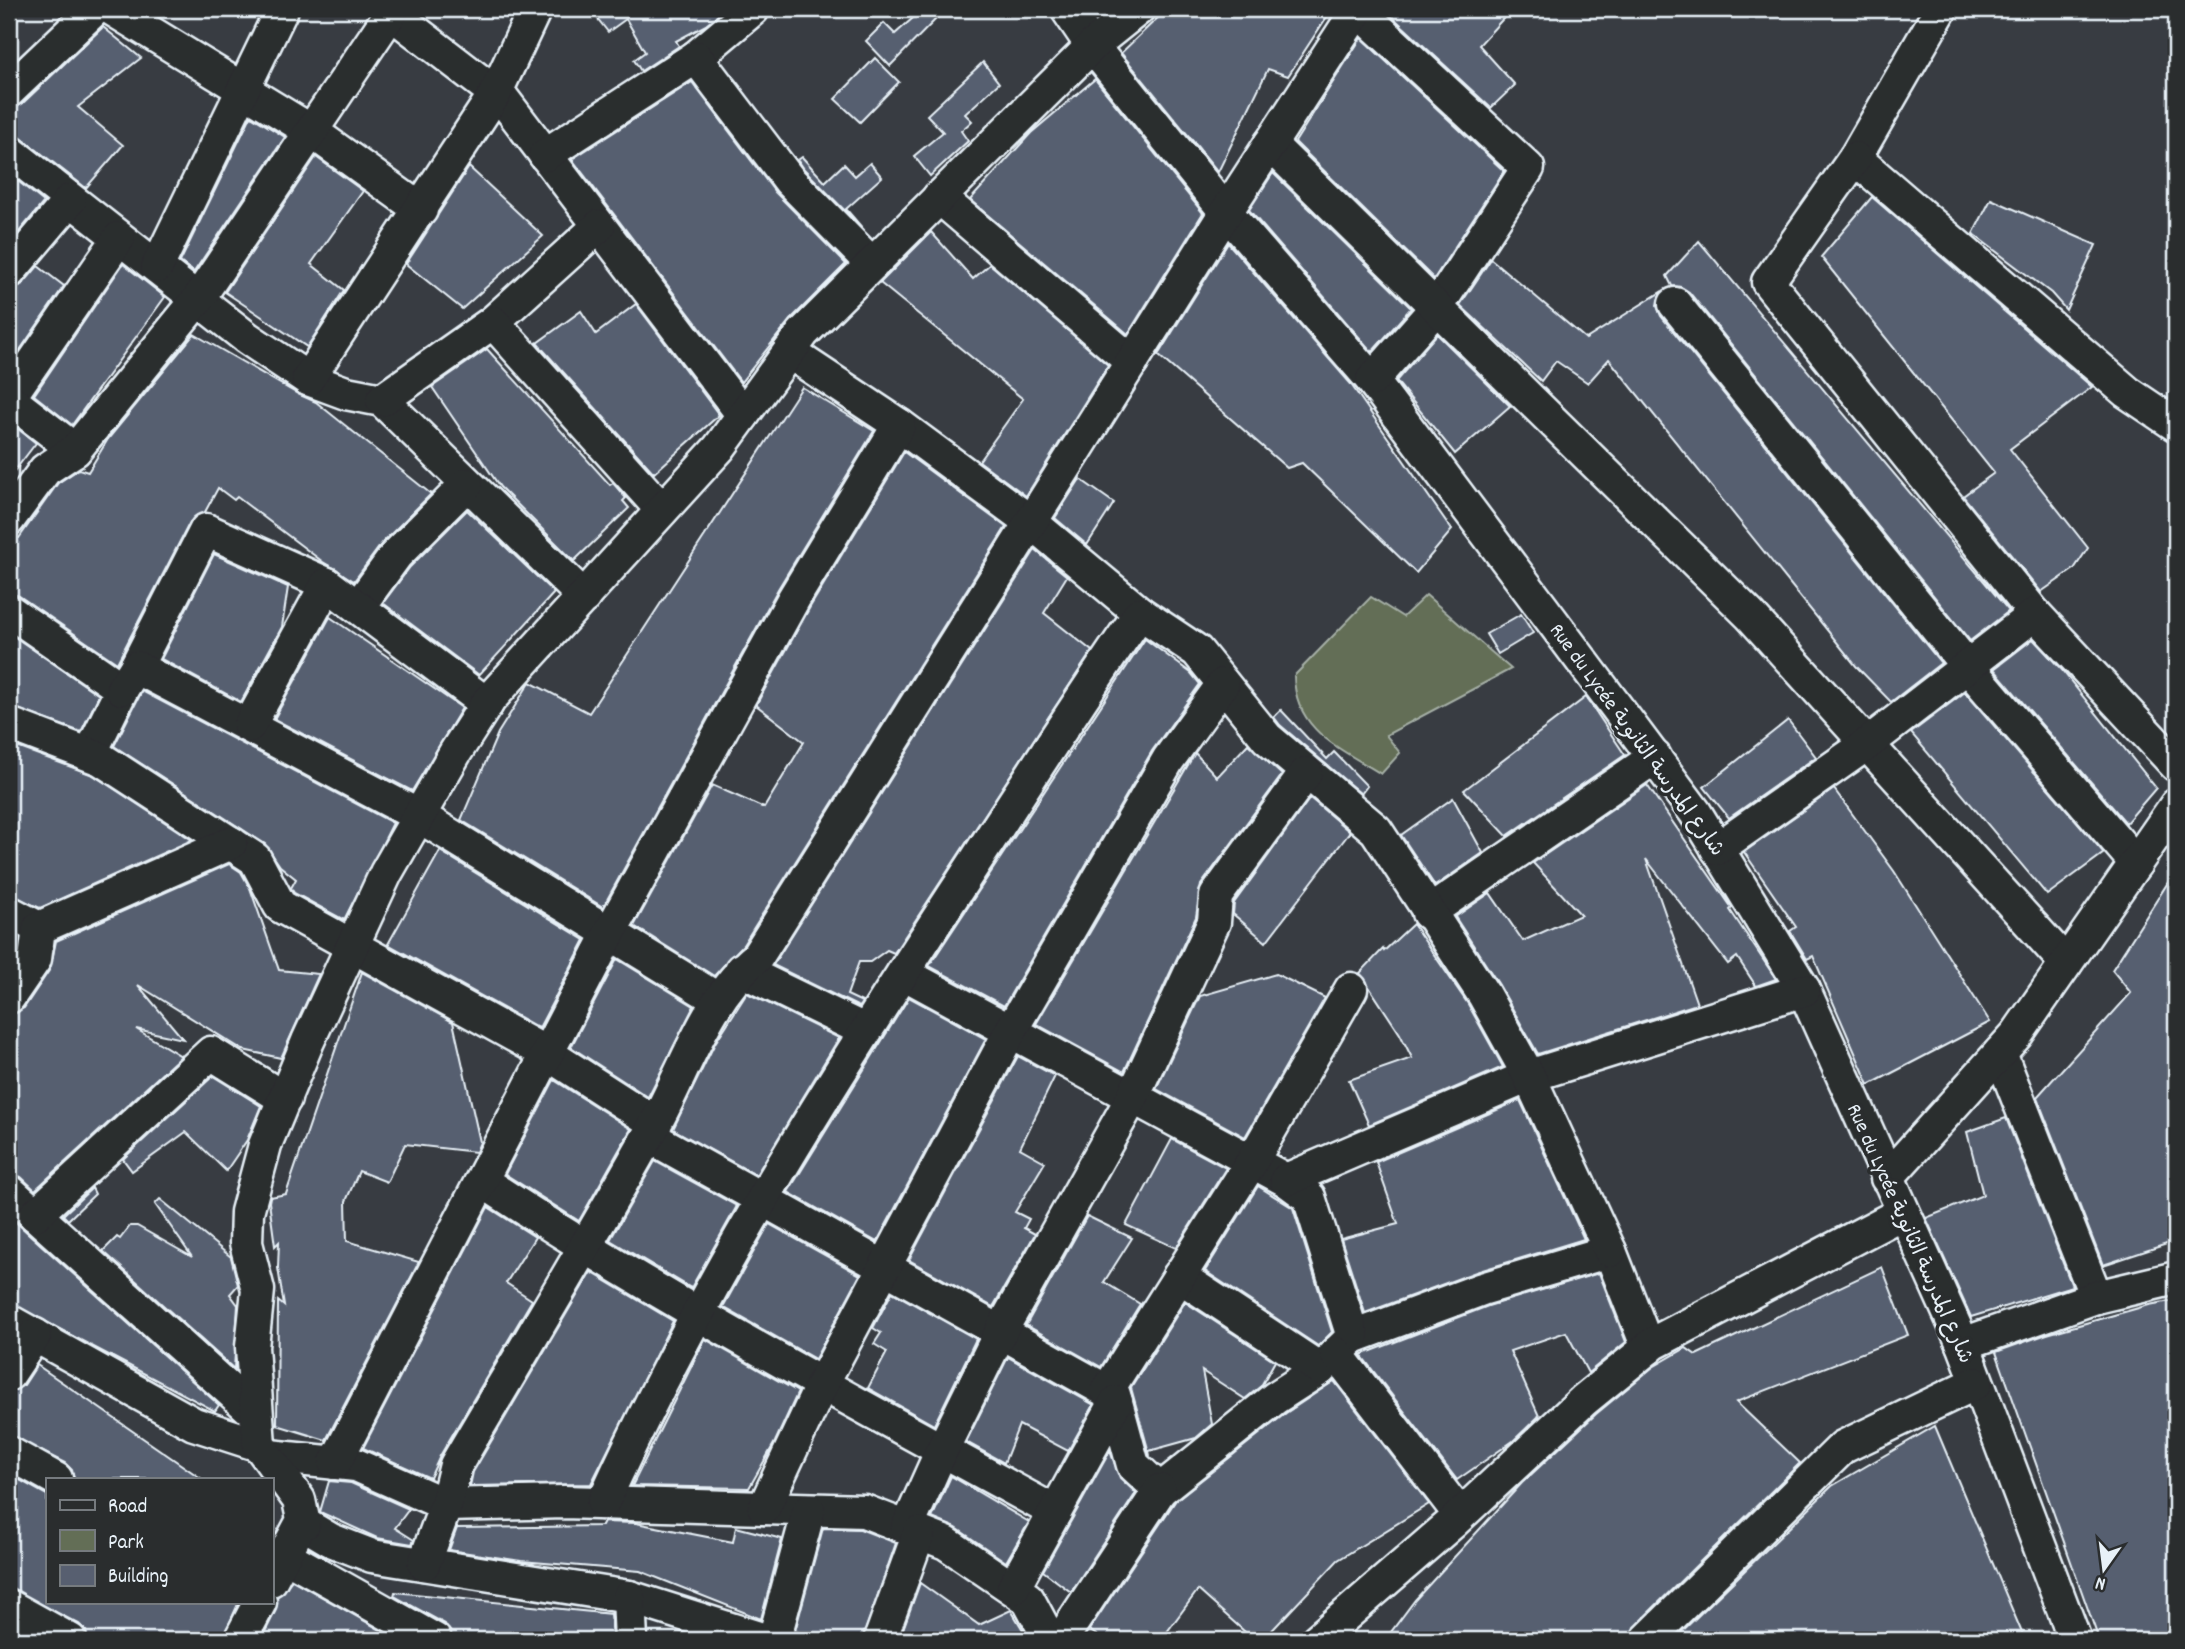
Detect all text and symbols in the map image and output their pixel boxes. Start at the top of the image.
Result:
street label: Rue du Lycée شارع المدرسة الثانوية [1541,618,1731,864]
street label: Rue du Lycée شارع المدرسة الثانوية [1837,1099,1979,1369]
legend [46,1478,273,1604]
text: Road [108,1493,147,1523]
text: Park [108,1529,144,1559]
north arrow [2070,1534,2140,1604]
text: Building [108,1563,168,1593]
text: N [2093,1568,2109,1596]

